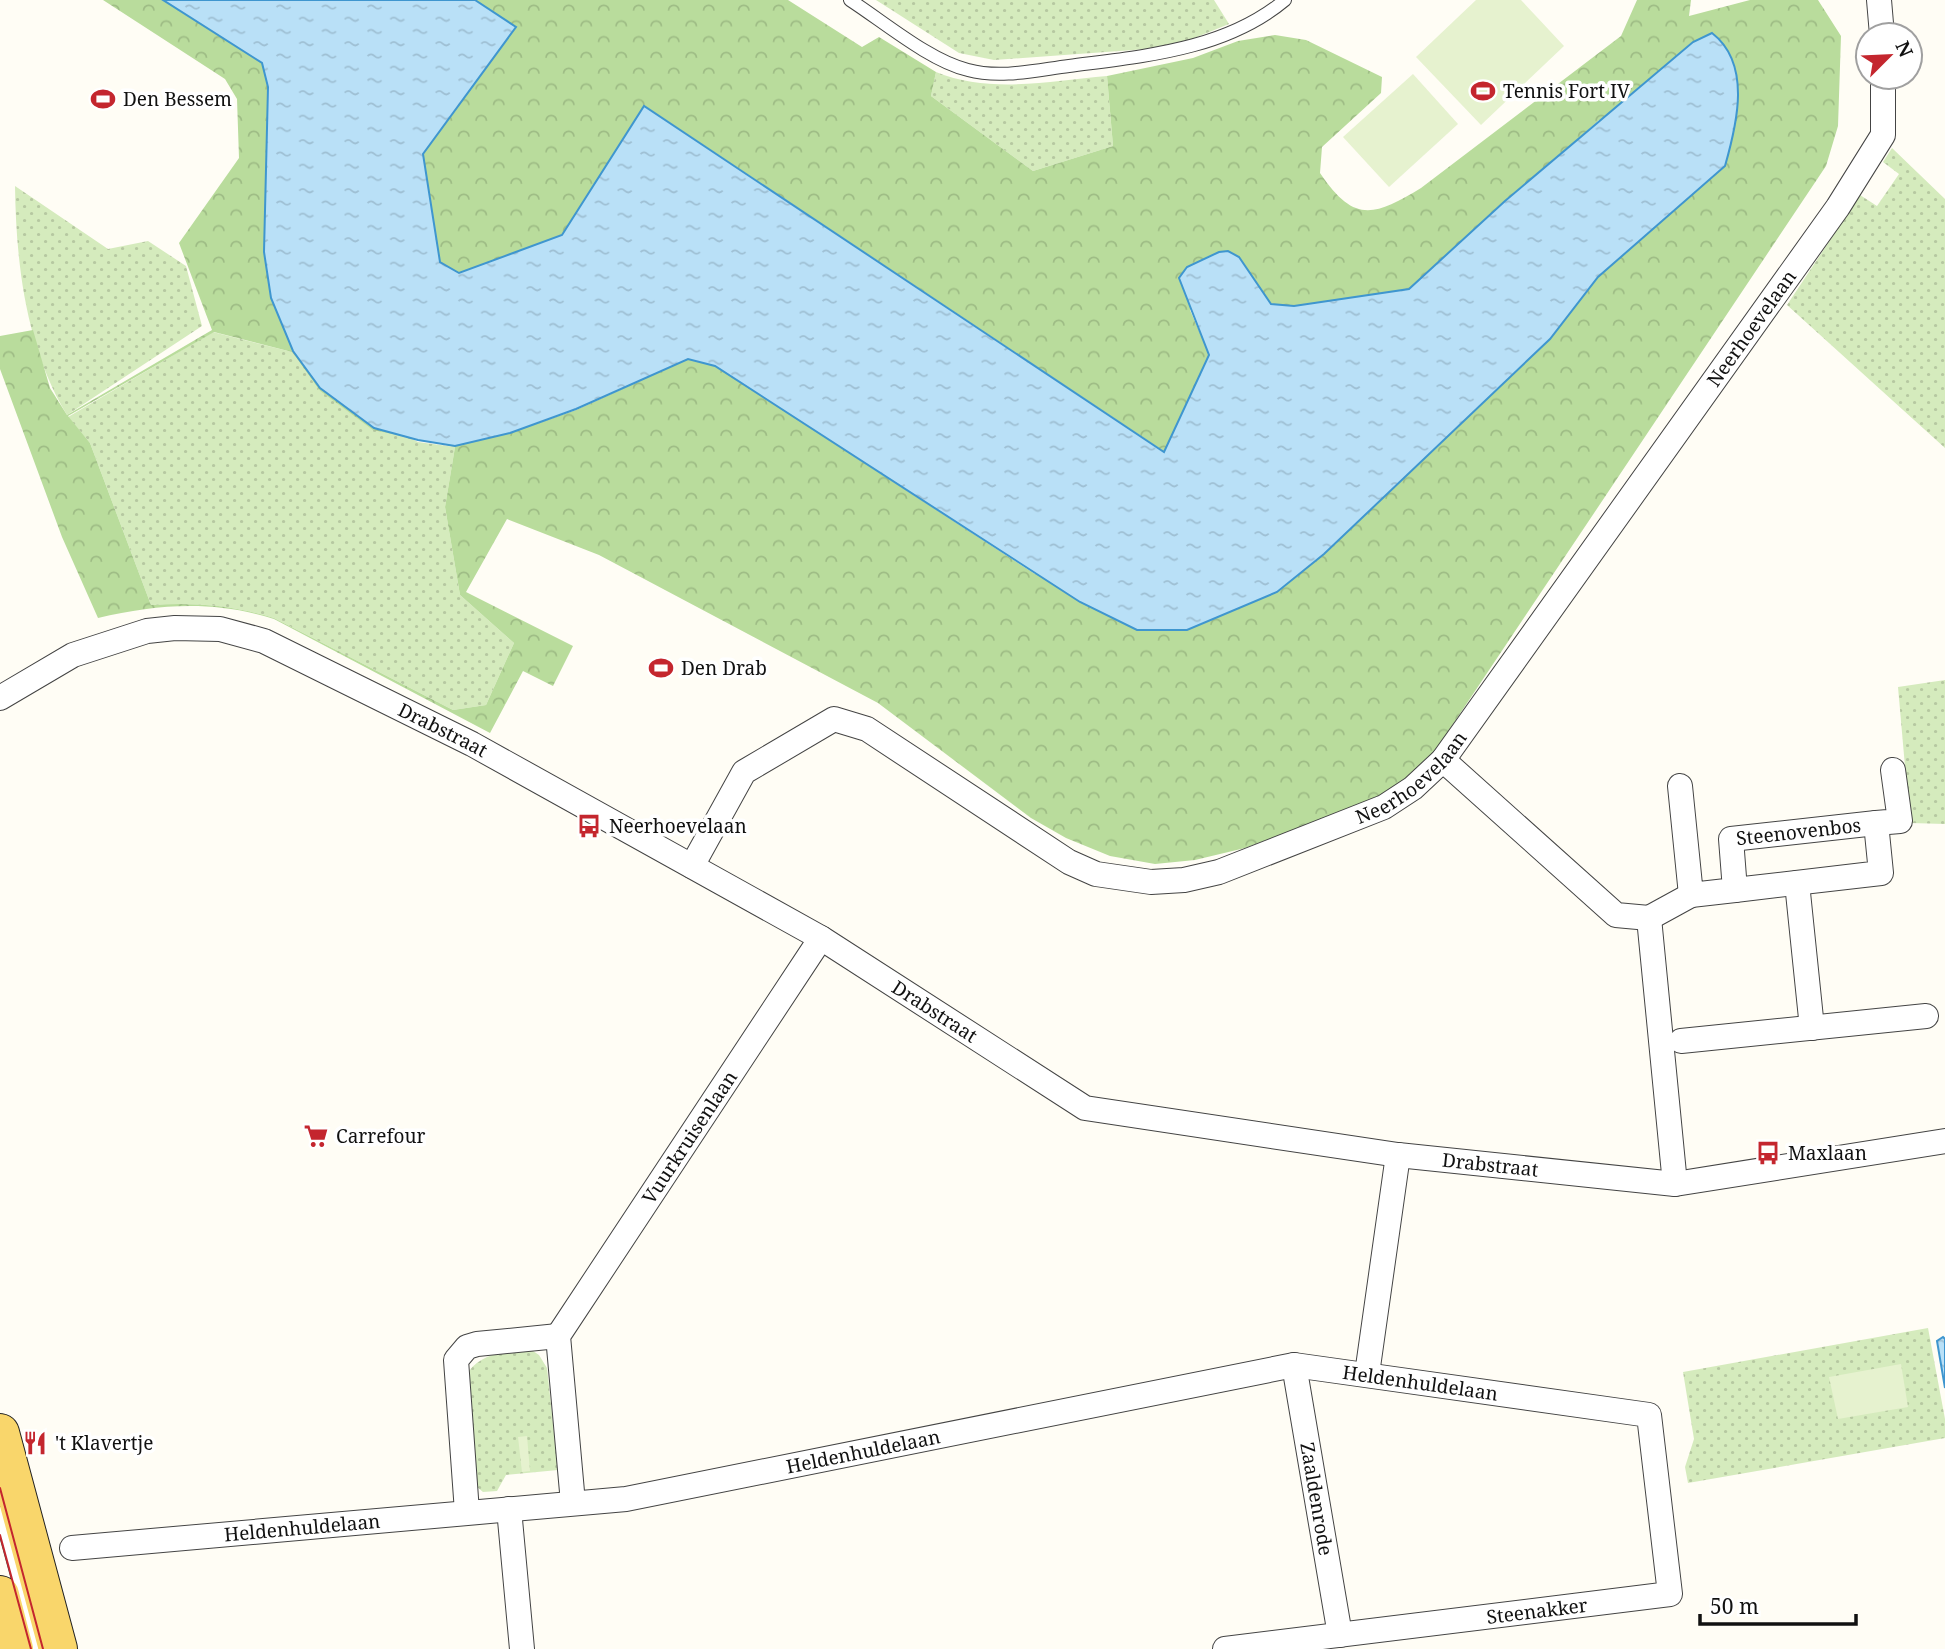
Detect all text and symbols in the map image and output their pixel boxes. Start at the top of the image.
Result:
north arrow [1854,21,1924,91]
text: N [1890,37,1919,61]
sports icon: Tennis Fort IV [1469,77,1497,105]
place label: Tennis Fort IV [1503,78,1630,104]
sports icon: Den Bessem [89,85,117,113]
place label: Den Bessem [123,86,232,112]
street label: Neerhoevelaan [1701,265,1802,392]
sports icon: Den Drab [647,654,675,682]
place label: Den Drab [681,655,767,681]
street label: Drabstraat [394,697,493,763]
street label: Neerhoevelaan [1352,726,1472,830]
bus stop icon: Neerhoevelaan [575,812,603,840]
street label: Steenovenbos [1735,812,1862,851]
place label: Neerhoevelaan [609,813,747,839]
street label: Drabstraat [887,974,983,1049]
street label: Vuurkruisenlaan [636,1065,743,1209]
supermarket icon: Carrefour [302,1122,330,1150]
place label: Carrefour [336,1123,425,1149]
bus stop icon: Maxlaan [1754,1139,1782,1167]
place label: Maxlaan [1788,1140,1867,1166]
street label: Drabstraat [1441,1147,1540,1183]
street label: Heldenhuldelaan [1341,1359,1500,1407]
street label: Heldenhuldelaan [784,1423,942,1480]
restaurant icon: 't Klavertje [21,1429,49,1457]
place label: 't Klavertje [55,1430,153,1456]
street label: Zaaldenrode [1294,1440,1339,1558]
street label: Heldenhuldelaan [223,1508,381,1548]
scale bar [1700,1582,1856,1626]
street label: Steenakker [1485,1592,1589,1630]
text: 50 m [1710,1592,1759,1620]

